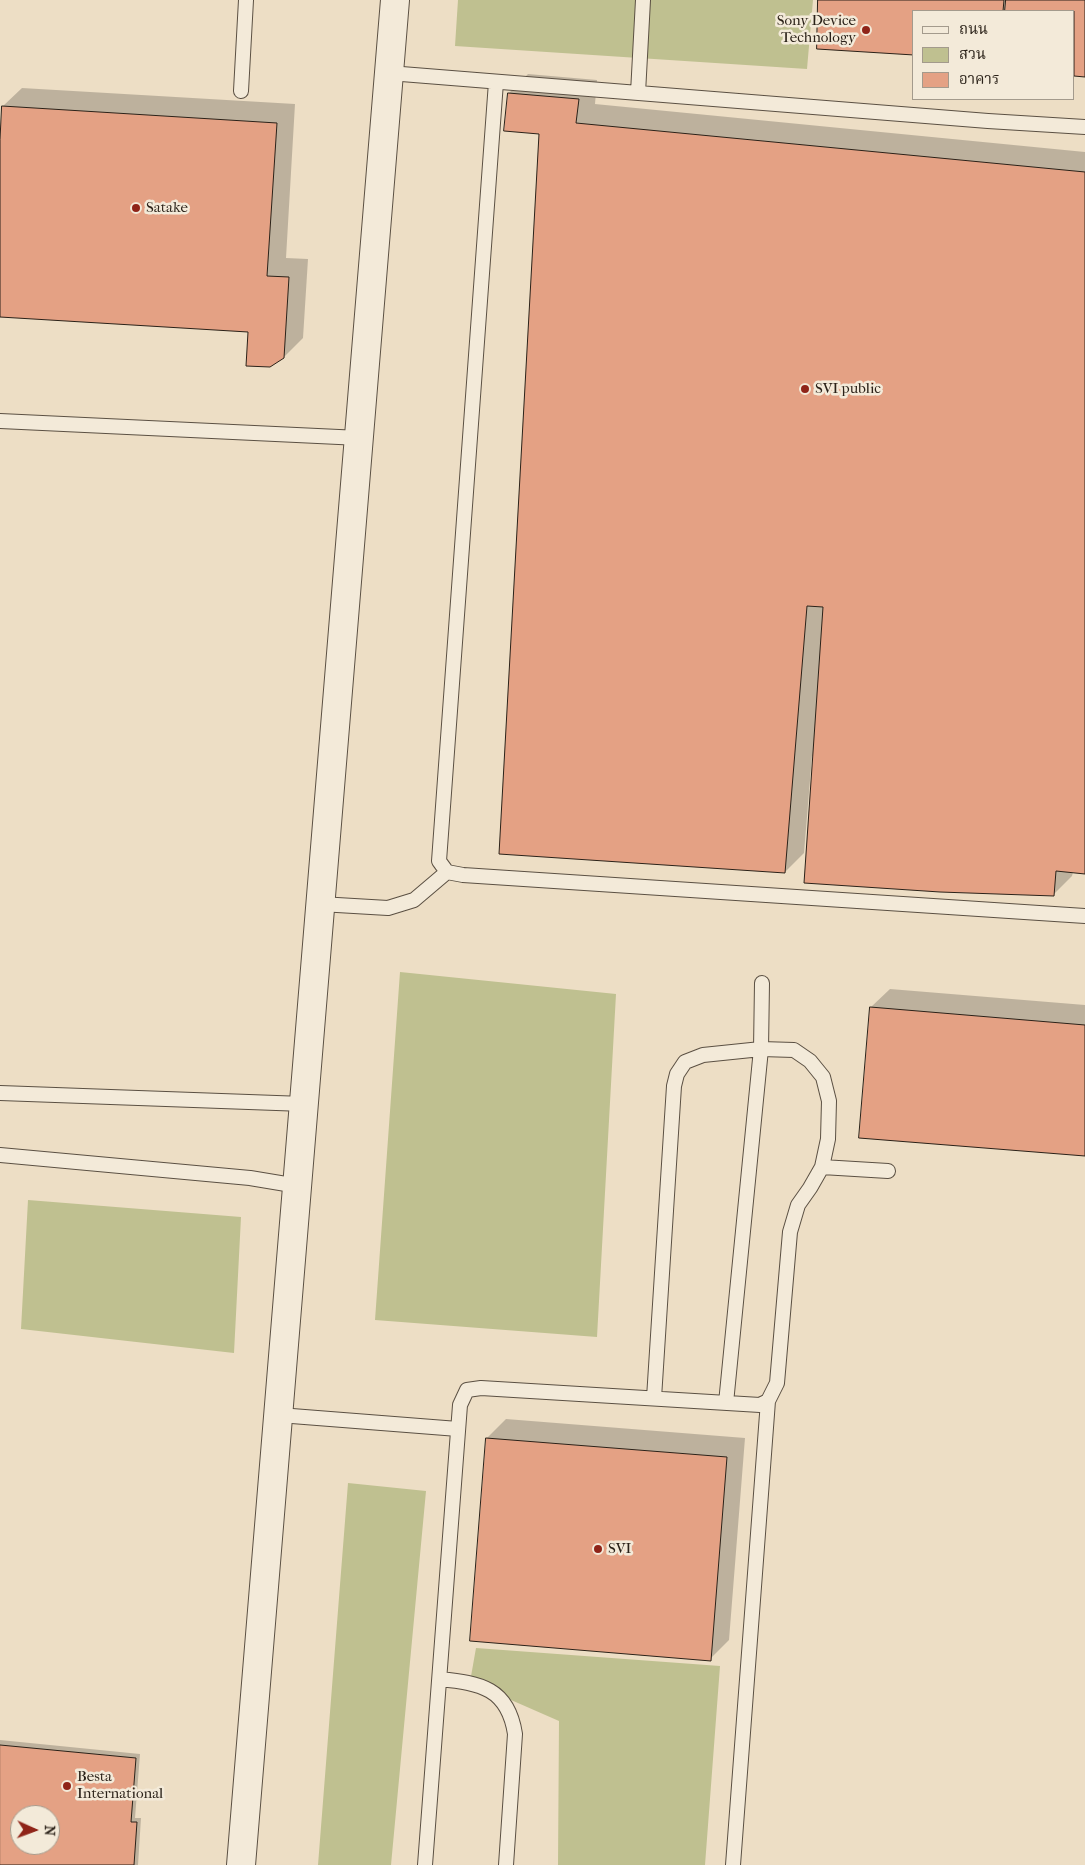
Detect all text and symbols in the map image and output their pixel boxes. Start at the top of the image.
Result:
legend [912,10,1075,100]
place label: Sony Device Technology [777,12,856,47]
text: ถนน [959,20,988,38]
marker: Sony Device Technology [860,24,872,36]
text: สวน [959,45,986,63]
text: อาคาร [959,70,999,88]
place label: Satake [146,199,188,217]
marker: Satake [130,202,142,214]
place label: SVI public [815,380,881,398]
marker: SVI public [799,383,811,395]
place label: SVI [608,1540,631,1558]
marker: SVI [592,1543,604,1555]
place label: Besta International [77,1768,163,1803]
marker: Besta International [61,1780,73,1792]
north arrow [10,1805,60,1855]
text: N [41,1825,58,1836]

